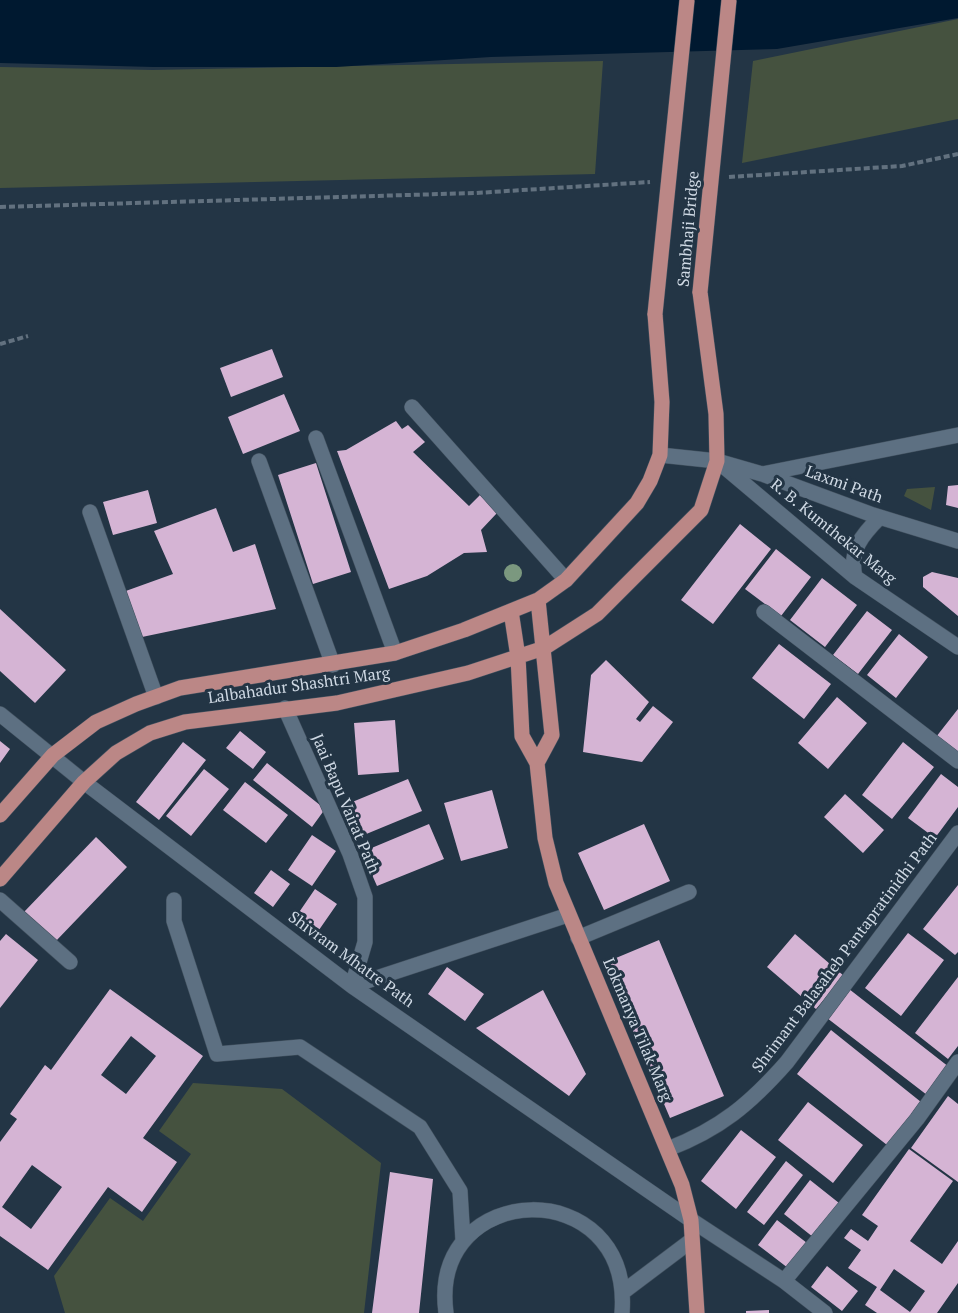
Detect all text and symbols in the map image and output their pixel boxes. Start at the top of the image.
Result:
street label: Sambhaji Bridge [674,170,704,288]
street label: Laxmi Path [803,462,885,508]
street label: R. B. Kumthekar Marg [766,475,900,589]
street label: Lalbahadur Shashtri Marg [207,664,391,708]
street label: Jaai Bapu Vairat Path [307,731,383,877]
street label: Shrimant Balasaheb Pantapratinidhi Path [748,829,942,1077]
street label: Shivram Mhatre Path [284,908,418,1012]
street label: Lokmanya Tilak Marg [598,956,676,1104]

